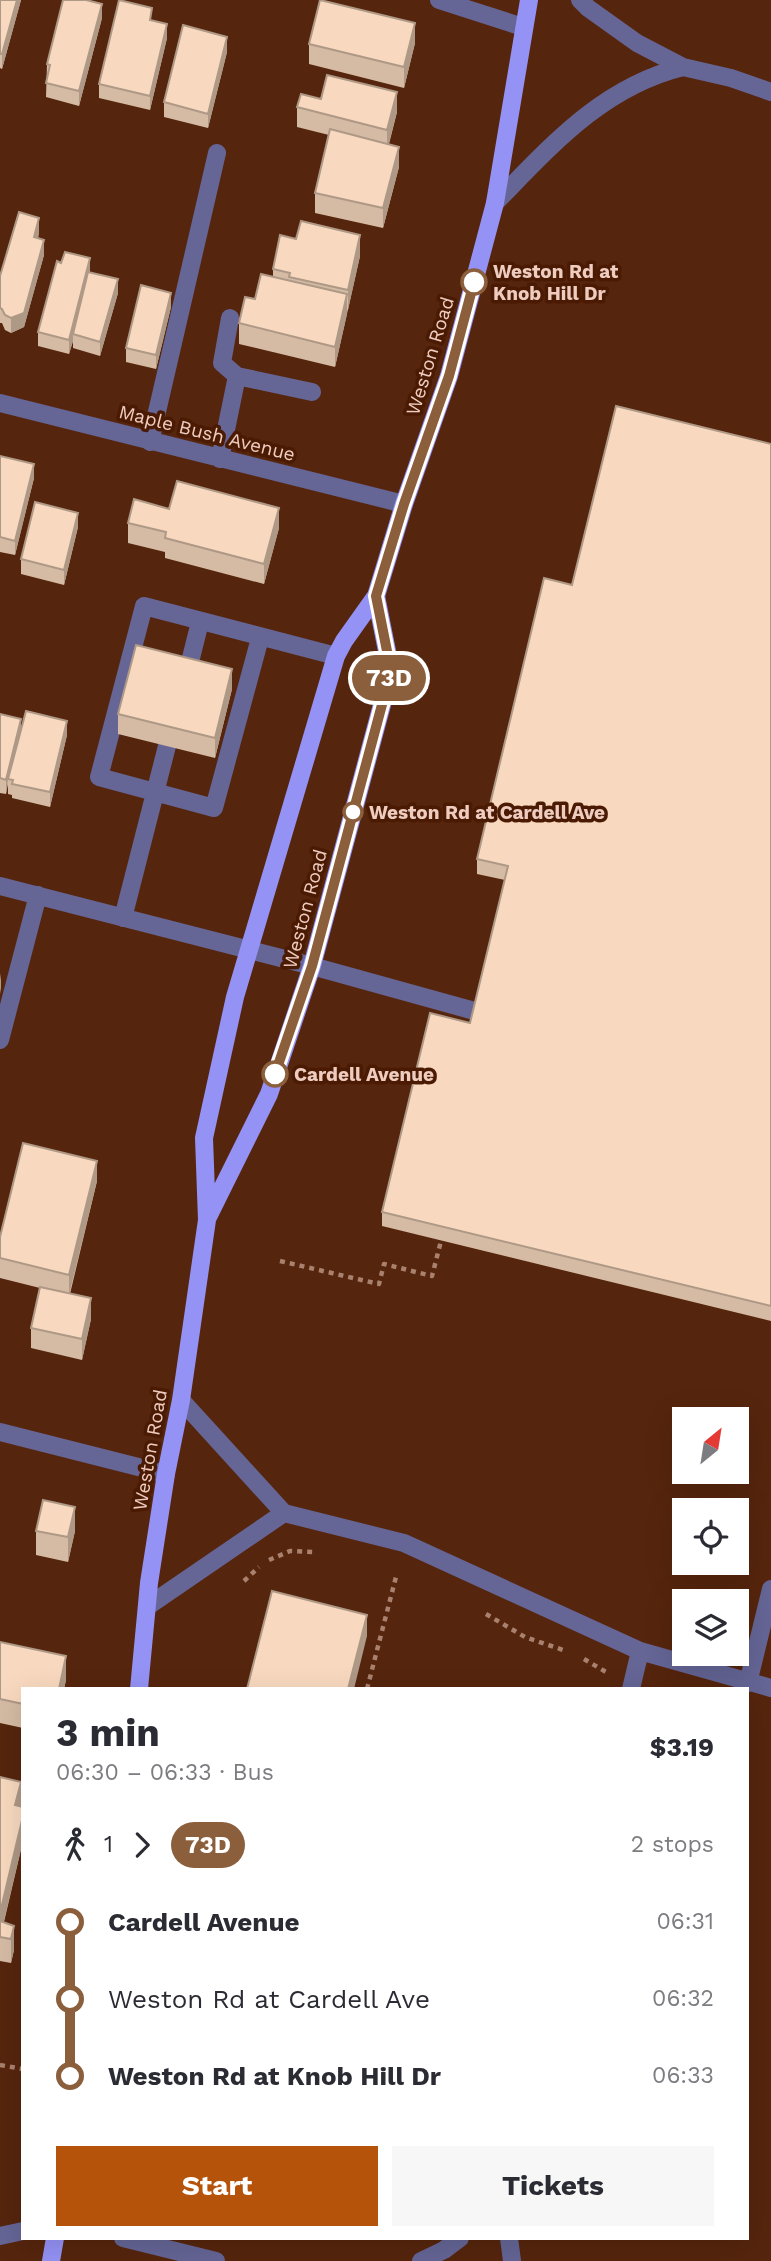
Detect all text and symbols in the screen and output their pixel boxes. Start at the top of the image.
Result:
place label: Weston Rd at Knob Hill Dr [493,260,619,305]
marker: Weston Rd at Knob Hill Dr [461,269,487,295]
street label: Weston Road [401,294,459,418]
street label: Maple Bush Avenue [116,400,298,466]
line badge: 73D [349,655,429,701]
text: 73D [366,664,412,692]
place label: Weston Rd at Cardell Ave [369,801,605,824]
marker: Weston Rd at Cardell Ave [343,802,363,822]
street label: Weston Road [278,847,332,971]
marker: Cardell Avenue [262,1061,288,1087]
place label: Cardell Avenue [294,1063,434,1086]
street label: Weston Road [128,1388,172,1512]
north arrow [672,1407,749,1484]
map controls [672,1407,749,1666]
button: locate [672,1498,749,1575]
button: layers [672,1589,749,1666]
text: 3 min [56,1711,160,1755]
text: $3.19 [650,1732,714,1762]
text: 06:30 – 06:33 · Bus [56,1759,274,1786]
icon: walk [56,1826,94,1864]
icon: forward [123,1826,161,1864]
text: 1 [104,1831,113,1858]
text: 73D [185,1831,231,1859]
text: 2 stops [631,1831,714,1858]
text: Cardell Avenue [108,1907,300,1937]
text: 06:31 [657,1908,714,1935]
text: Weston Rd at Cardell Ave [108,1984,430,2014]
text: 06:32 [652,1985,714,2012]
text: Weston Rd at Knob Hill Dr [108,2061,441,2091]
text: 06:33 [652,2062,714,2089]
button: Start [56,2146,378,2226]
button: Tickets [392,2146,714,2226]

